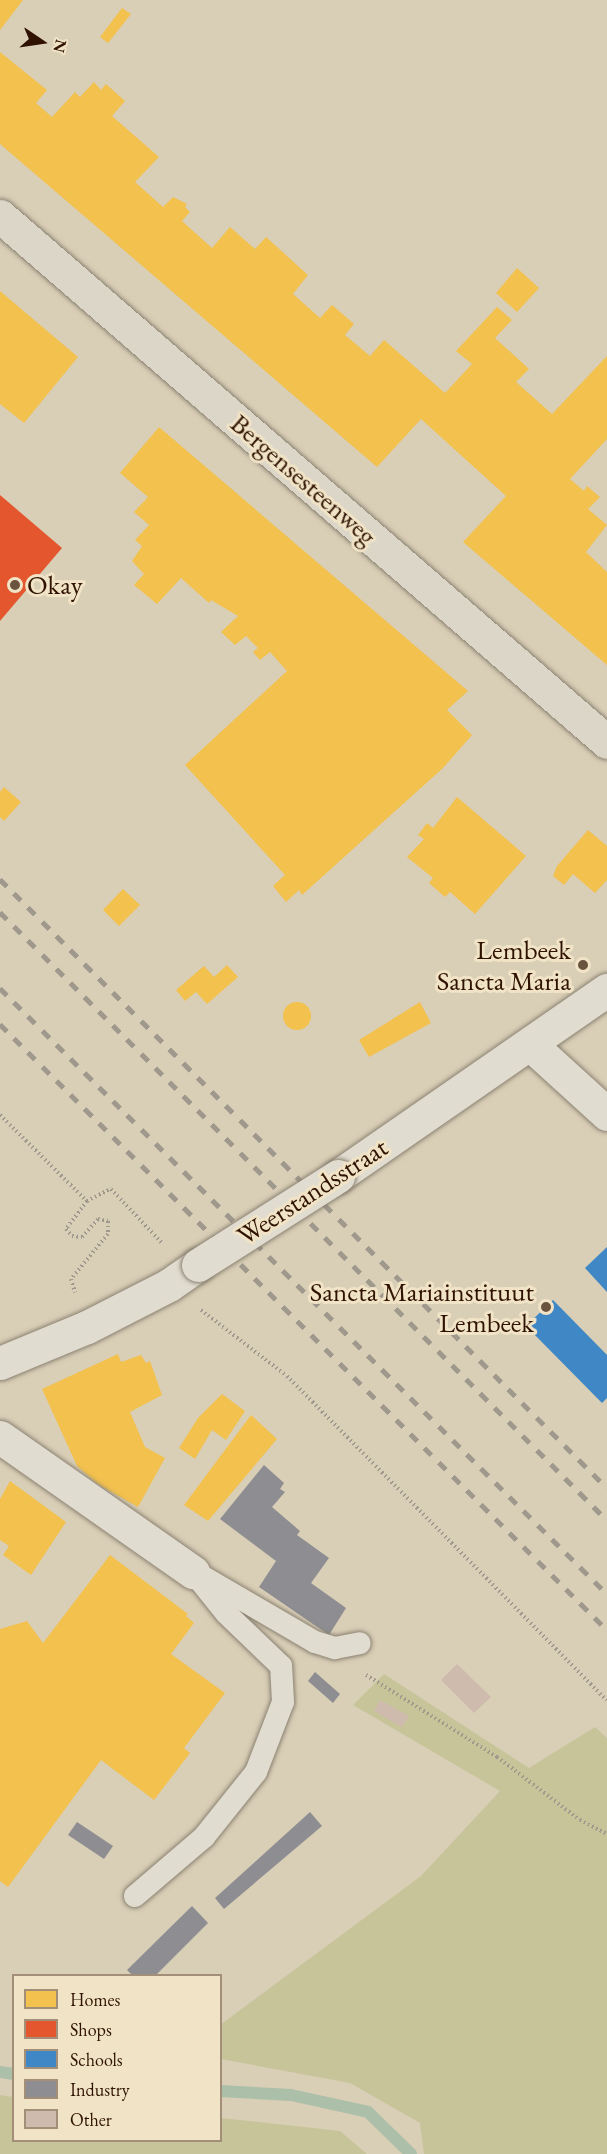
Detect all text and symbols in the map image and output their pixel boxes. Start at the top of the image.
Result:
north arrow [12,12,72,72]
text: N [48,37,72,55]
street label: Bergensesteenweg [224,407,384,551]
place label: Okay [27,569,83,601]
marker: Okay [8,578,22,592]
place label: Lembeek Sancta Maria [437,933,571,996]
marker: Lembeek Sancta Maria [576,958,590,972]
street label: Weerstandsstraat [231,1130,393,1252]
place label: Sancta Mariainstituut Lembeek [310,1275,534,1338]
marker: Sancta Mariainstituut Lembeek [539,1300,553,1314]
legend [12,1974,222,2142]
text: Homes [70,1988,120,2011]
text: Shops [70,2018,112,2041]
text: Schools [70,2048,123,2071]
text: Industry [70,2078,130,2101]
text: Other [70,2108,112,2131]

